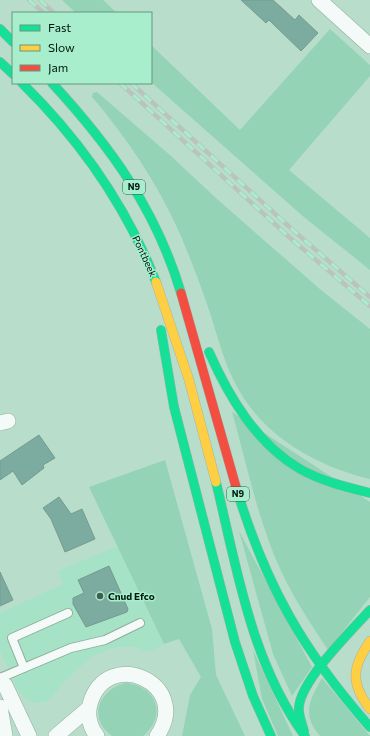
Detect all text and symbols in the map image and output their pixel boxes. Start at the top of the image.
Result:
legend [12,12,152,84]
text: Fast [48,20,71,34]
text: Slow [48,40,75,54]
text: Jam [48,60,68,75]
road number: N9 [123,180,145,194]
street label: Pontbeek [130,234,160,279]
road number: N9 [227,487,249,501]
place label: Cnud Efco [108,590,155,602]
marker: Cnud Efco [95,591,105,601]

